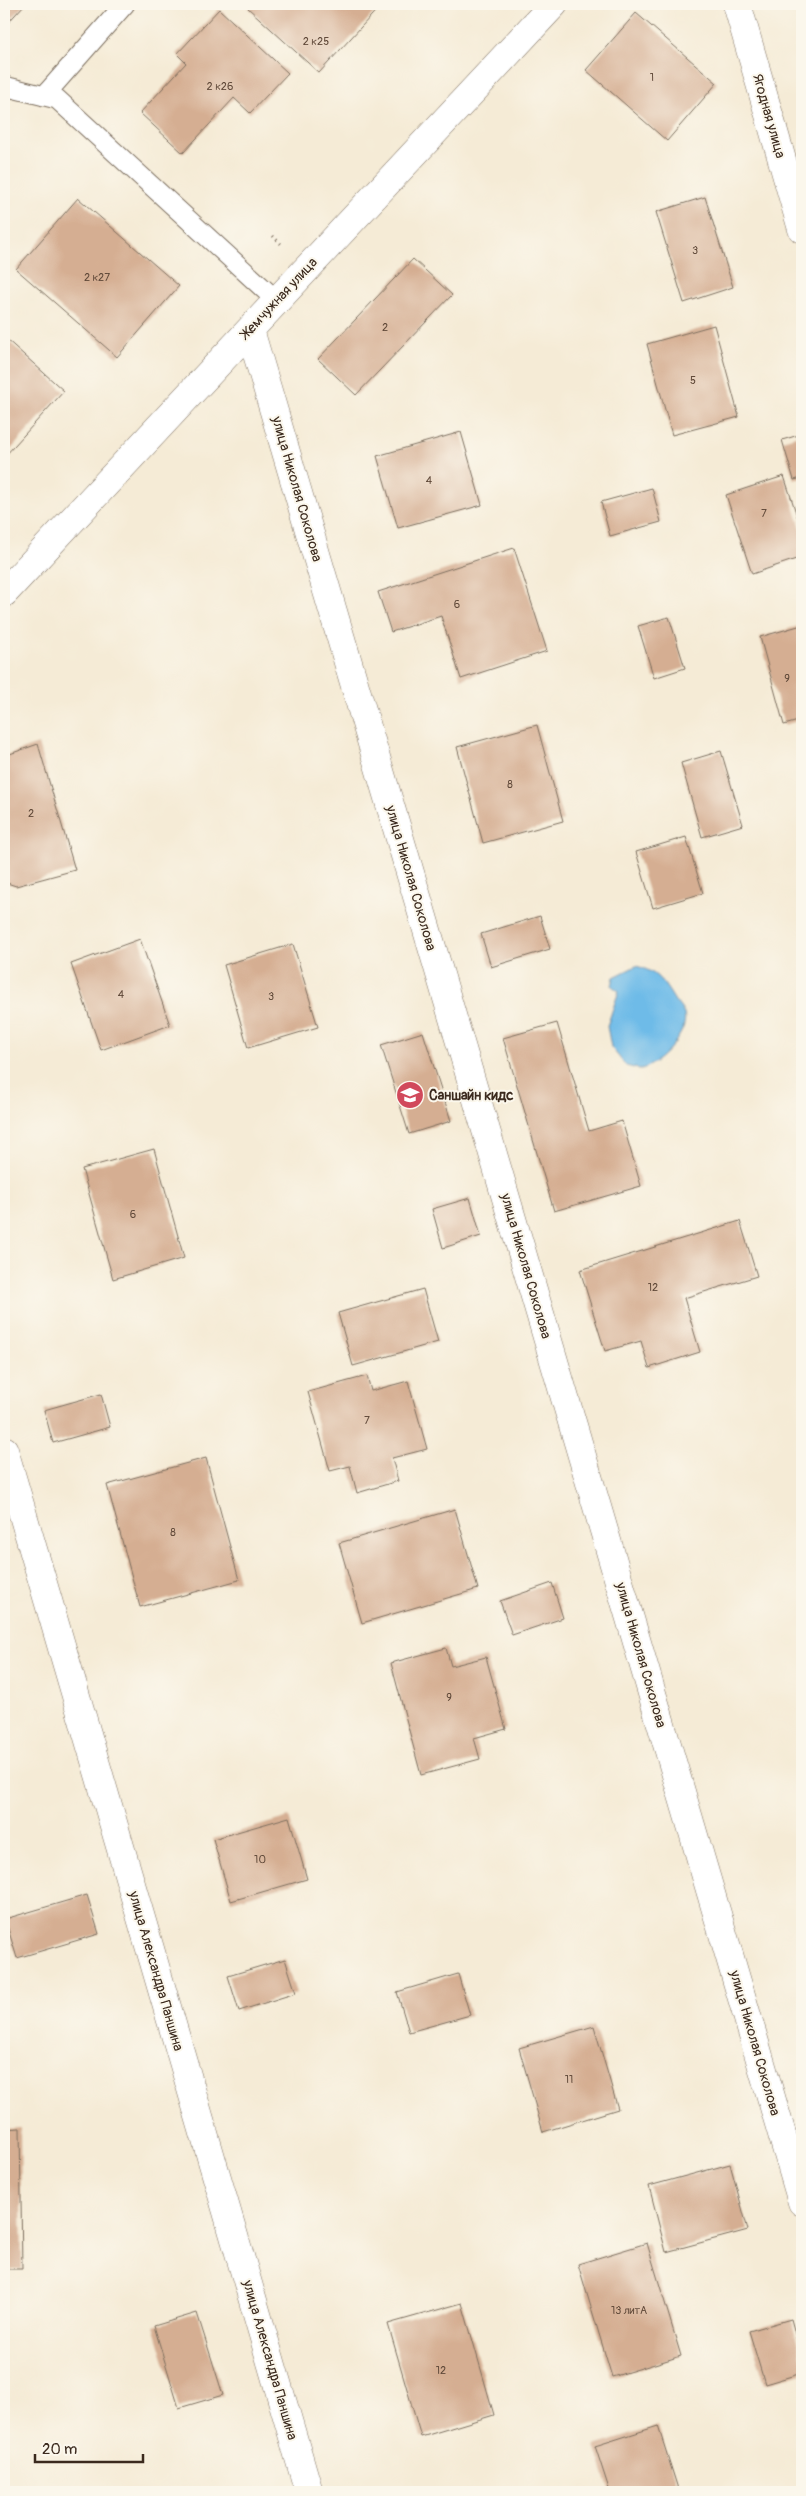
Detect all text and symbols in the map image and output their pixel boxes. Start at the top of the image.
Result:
house number: 2 к25 [303,35,329,48]
house number: 1 [650,71,654,84]
street label: Ягодная улица [749,72,789,160]
house number: 2 к26 [207,80,233,93]
house number: 3 [692,244,698,257]
street label: Жемчужная улица [236,254,321,343]
house number: 2 к27 [84,271,110,284]
house number: 2 [382,321,388,334]
house number: 5 [690,374,696,387]
street label: улица Николая Соколова [268,413,326,564]
house number: 4 [426,474,433,487]
house number: 7 [761,507,767,520]
house number: 6 [454,598,460,611]
house number: 9 [784,672,790,685]
house number: 8 [507,778,513,791]
street label: улица Николая Соколова [382,802,440,953]
house number: 2 [28,807,34,820]
house number: 4 [118,988,125,1001]
house number: 3 [268,990,274,1003]
school or university icon: Саншайн кидс [395,1080,425,1110]
place label: Саншайн кидс [429,1087,513,1104]
street label: улица Николая Соколова [497,1190,555,1341]
house number: 6 [130,1208,136,1221]
house number: 12 [648,1281,658,1294]
house number: 7 [364,1414,370,1427]
house number: 8 [170,1526,176,1539]
street label: улица Николая Соколова [612,1579,670,1730]
house number: 9 [446,1691,452,1704]
house number: 10 [254,1853,266,1866]
street label: улица Александра Паншина [125,1888,187,2053]
street label: улица Николая Соколова [726,1967,784,2118]
house number: 11 [565,2073,573,2086]
street label: улица Александра Паншина [239,2277,301,2442]
house number: 13 литА [611,2304,647,2317]
house number: 12 [436,2364,446,2377]
scale bar [35,2431,142,2463]
text: 20 m [42,2440,77,2459]

